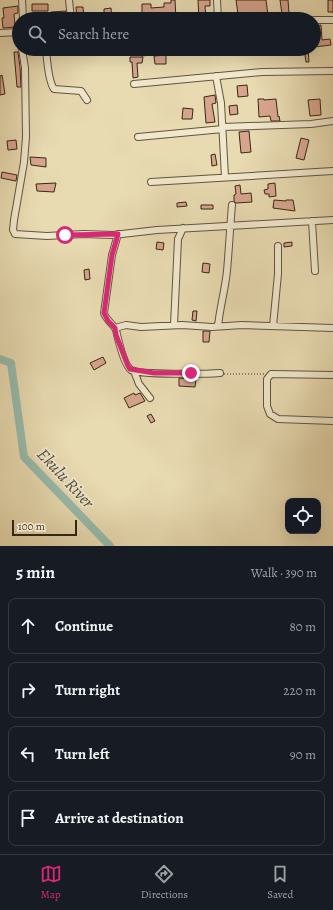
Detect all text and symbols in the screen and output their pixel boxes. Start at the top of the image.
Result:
search box [12,12,321,56]
icon: search [26,23,48,45]
text: Search here [58,24,129,44]
route start [56,226,74,244]
route end [182,364,200,382]
water label: Ekulu River [32,443,100,514]
map controls [285,498,321,534]
button: locate [285,498,321,534]
scale bar [12,518,77,537]
text: 100 m [18,519,45,534]
text: 5 min [16,561,55,584]
text: Walk · 390 m [251,564,317,581]
icon: ahead [17,615,39,637]
text: Continue [55,616,113,636]
text: 80 m [289,618,316,635]
icon: right [17,679,39,701]
text: Turn right [55,680,120,700]
text: 220 m [283,682,316,699]
icon: left [17,743,39,765]
text: Turn left [55,744,110,764]
text: 90 m [290,746,316,763]
icon: arrive [17,807,39,829]
text: Arrive at destination [55,808,184,828]
tab: Map [40,863,62,902]
tab: Directions [141,863,188,902]
tab: Saved [267,863,293,902]

